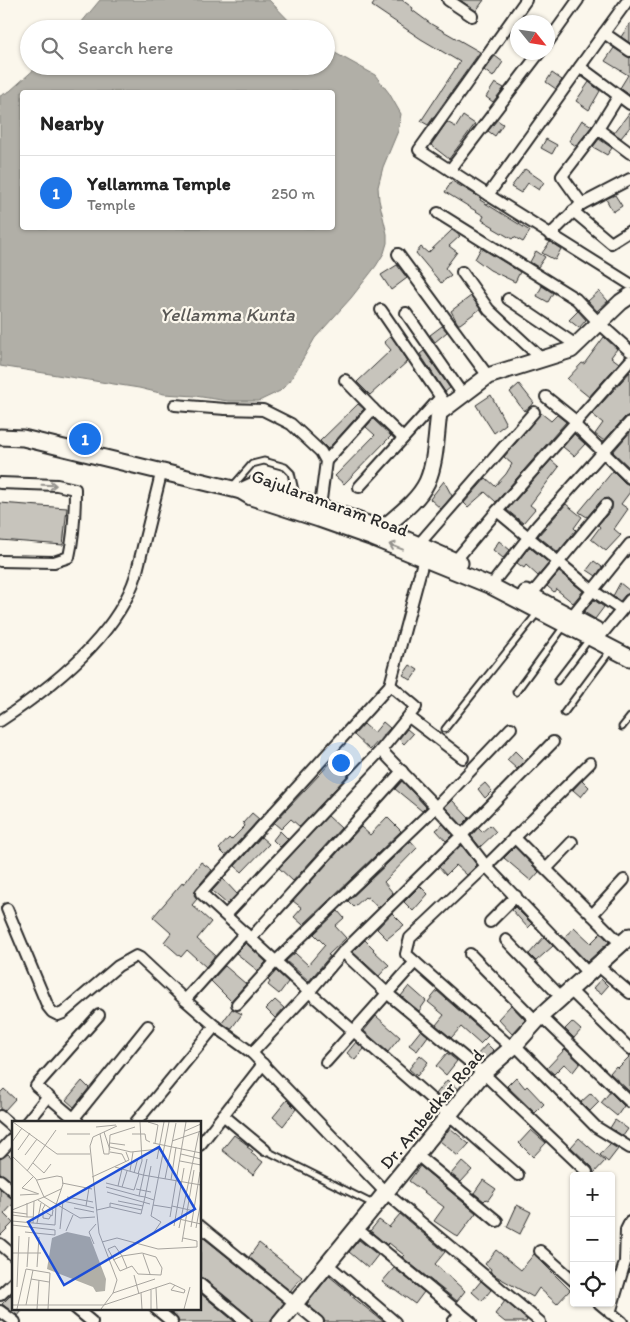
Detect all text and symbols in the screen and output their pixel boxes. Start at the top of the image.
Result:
north arrow [510,15,555,60]
search box [20,20,335,75]
icon: search [38,34,66,62]
text: Search here [78,36,173,59]
text: Nearby [40,110,104,135]
text: Yellamma Temple [87,172,231,195]
text: 1 [52,184,60,203]
text: 250 m [271,184,315,203]
text: Temple [87,195,136,214]
water label: Yellamma Kunta [159,303,295,326]
pin: 1 [69,420,101,458]
street label: Gajularamaram Road [249,464,411,542]
one-way arrow [40,480,56,489]
one-way arrow [389,542,405,551]
your location [328,750,354,776]
street label: Dr. Ambedkar Road [375,1044,489,1174]
inset map [12,1121,201,1310]
map controls [570,1172,615,1307]
button: + [570,1172,615,1217]
button: − [570,1217,615,1262]
button: locate [570,1262,615,1307]

